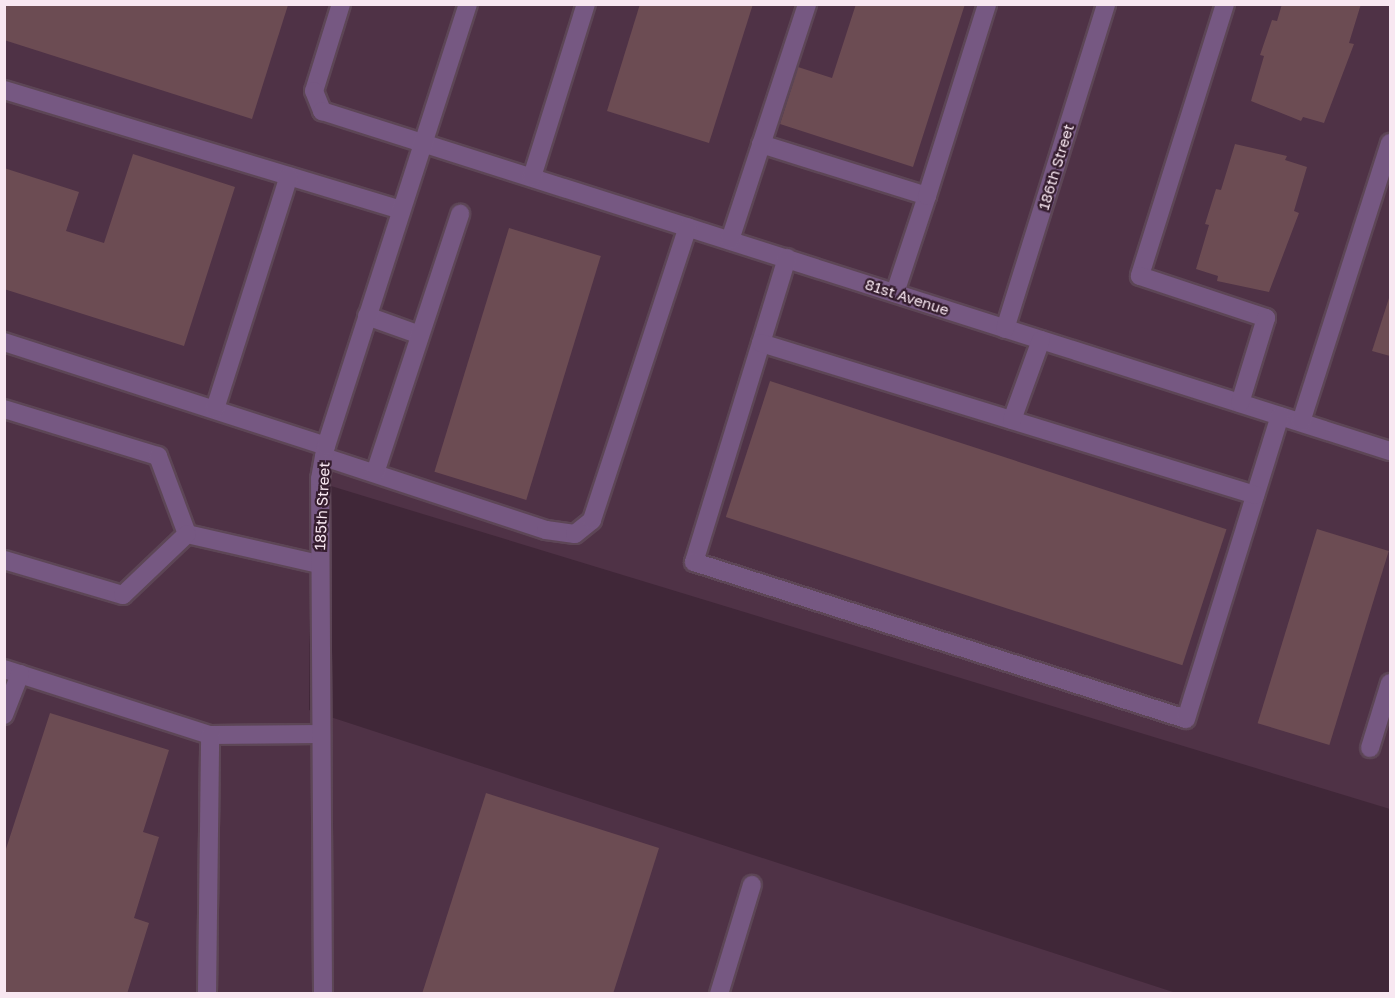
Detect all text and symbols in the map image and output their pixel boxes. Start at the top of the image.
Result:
street label: 186th Street [1034,122,1078,212]
street label: 81st Avenue [863,275,951,319]
street label: 185th Street [311,461,333,551]

